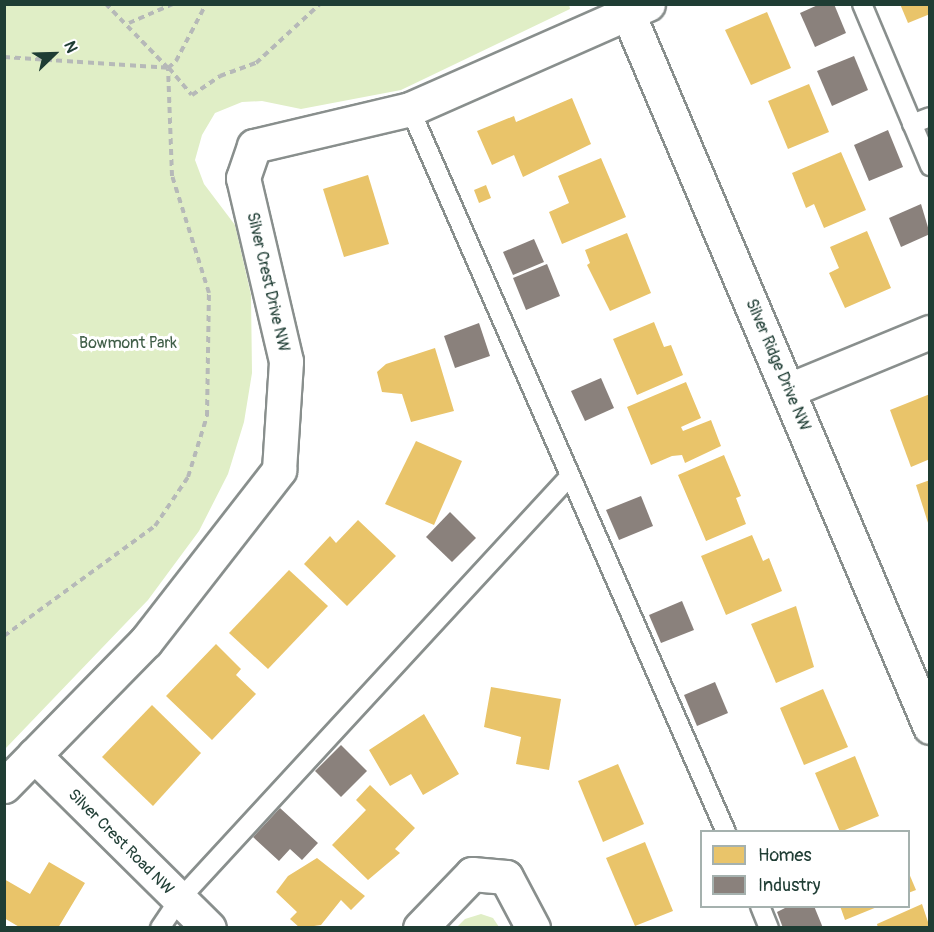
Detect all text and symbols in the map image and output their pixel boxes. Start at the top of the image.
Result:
north arrow [24,24,84,84]
text: N [59,38,82,56]
street label: Silver Crest Drive NW [243,210,293,354]
street label: Silver Ridge Drive NW [741,296,815,434]
park label: Bowmont Park [79,333,177,353]
street label: Silver Crest Road NW [64,785,178,899]
legend [700,830,910,908]
text: Homes [758,844,811,867]
text: Industry [758,874,821,897]

